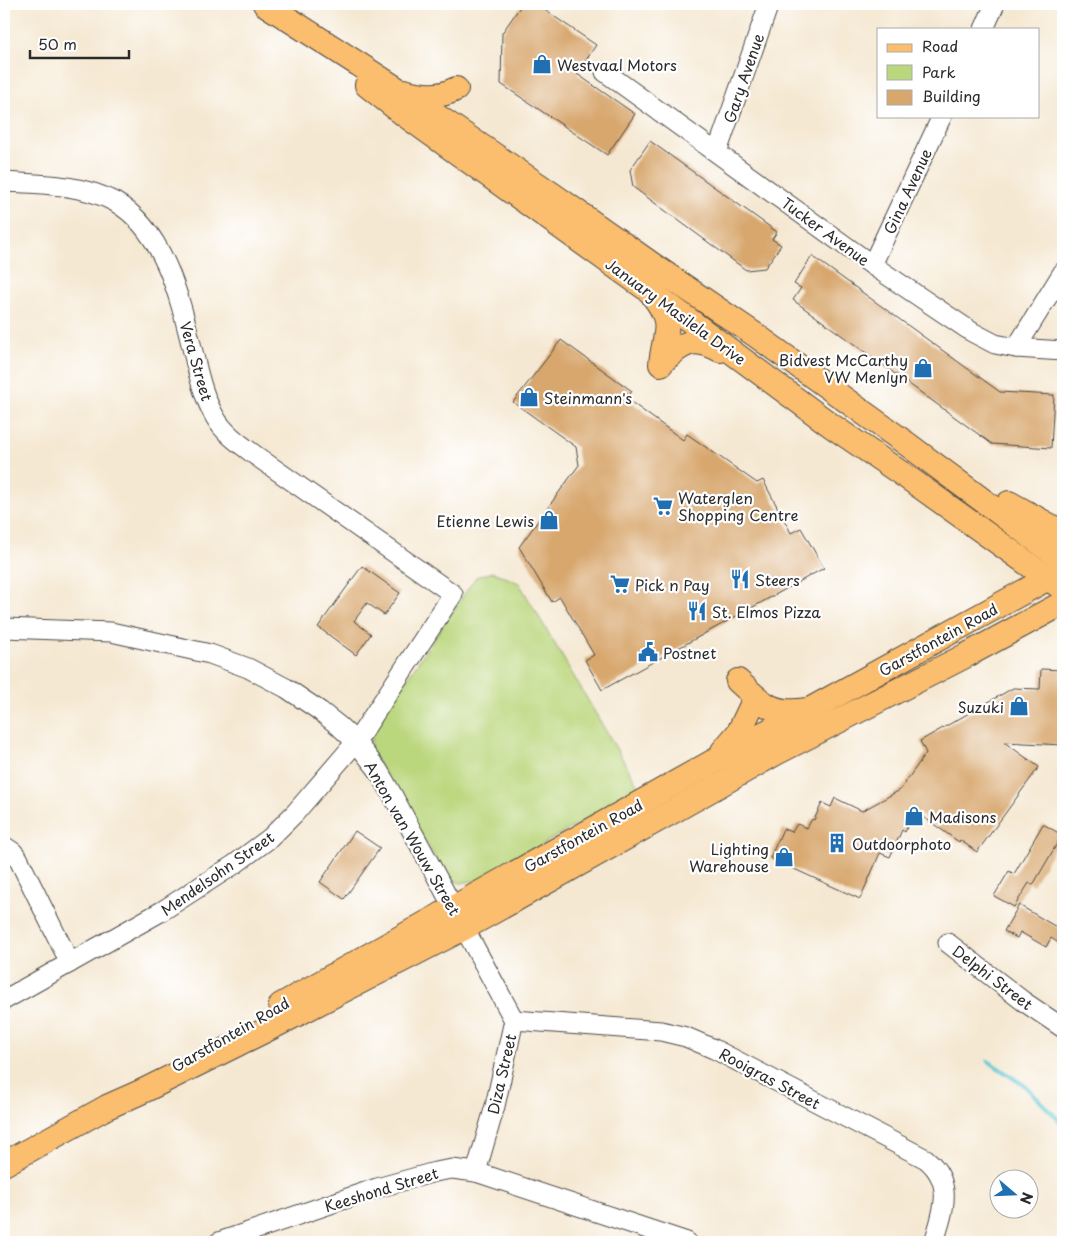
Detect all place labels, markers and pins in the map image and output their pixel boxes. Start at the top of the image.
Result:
shop icon: Westvaal Motors [531,53,553,75]
place label: Westvaal Motors [557,53,677,76]
place label: Bidvest McCarthy VW Menlyn [779,348,908,388]
shop icon: Bidvest McCarthy VW Menlyn [912,357,934,379]
shop icon: Steinmann's [518,386,540,408]
place label: Steinmann's [544,386,632,409]
place label: Waterglen Shopping Centre [678,486,798,526]
supermarket icon: Waterglen Shopping Centre [652,495,674,517]
place label: Etienne Lewis [436,509,534,532]
shop icon: Etienne Lewis [538,509,560,531]
restaurant icon: Steers [729,568,751,590]
place label: Steers [755,568,800,591]
supermarket icon: Pick n Pay [609,573,631,595]
place label: Pick n Pay [635,573,710,596]
restaurant icon: St. Elmos Pizza [686,600,708,622]
place label: St. Elmos Pizza [712,600,821,623]
public building icon: Postnet [637,641,659,663]
place label: Postnet [663,641,716,664]
place label: Suzuki [958,695,1004,718]
shop icon: Suzuki [1008,695,1030,717]
shop icon: Madisons [903,805,925,827]
place label: Madisons [929,805,996,828]
building icon: Outdoorphoto [826,832,848,854]
place label: Outdoorphoto [852,832,951,855]
place label: Lighting Warehouse [689,837,769,877]
shop icon: Lighting Warehouse [773,846,795,868]

